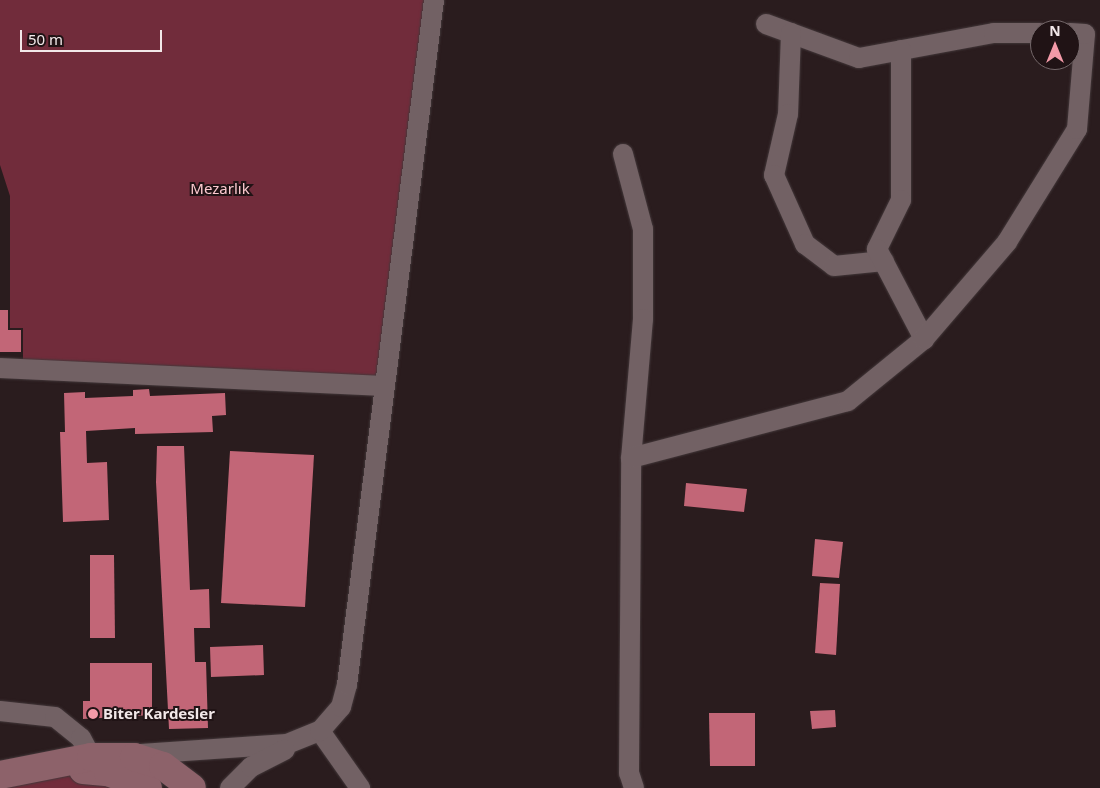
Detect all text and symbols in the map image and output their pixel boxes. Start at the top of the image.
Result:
scale bar [22,20,165,52]
north arrow [1030,20,1080,70]
text: N [1049,21,1061,40]
text: 50 m [28,29,63,49]
park label: Mezarlık [190,180,250,198]
place label: Biter Kardesler [103,705,215,723]
marker: Biter Kardesler [87,708,99,720]

